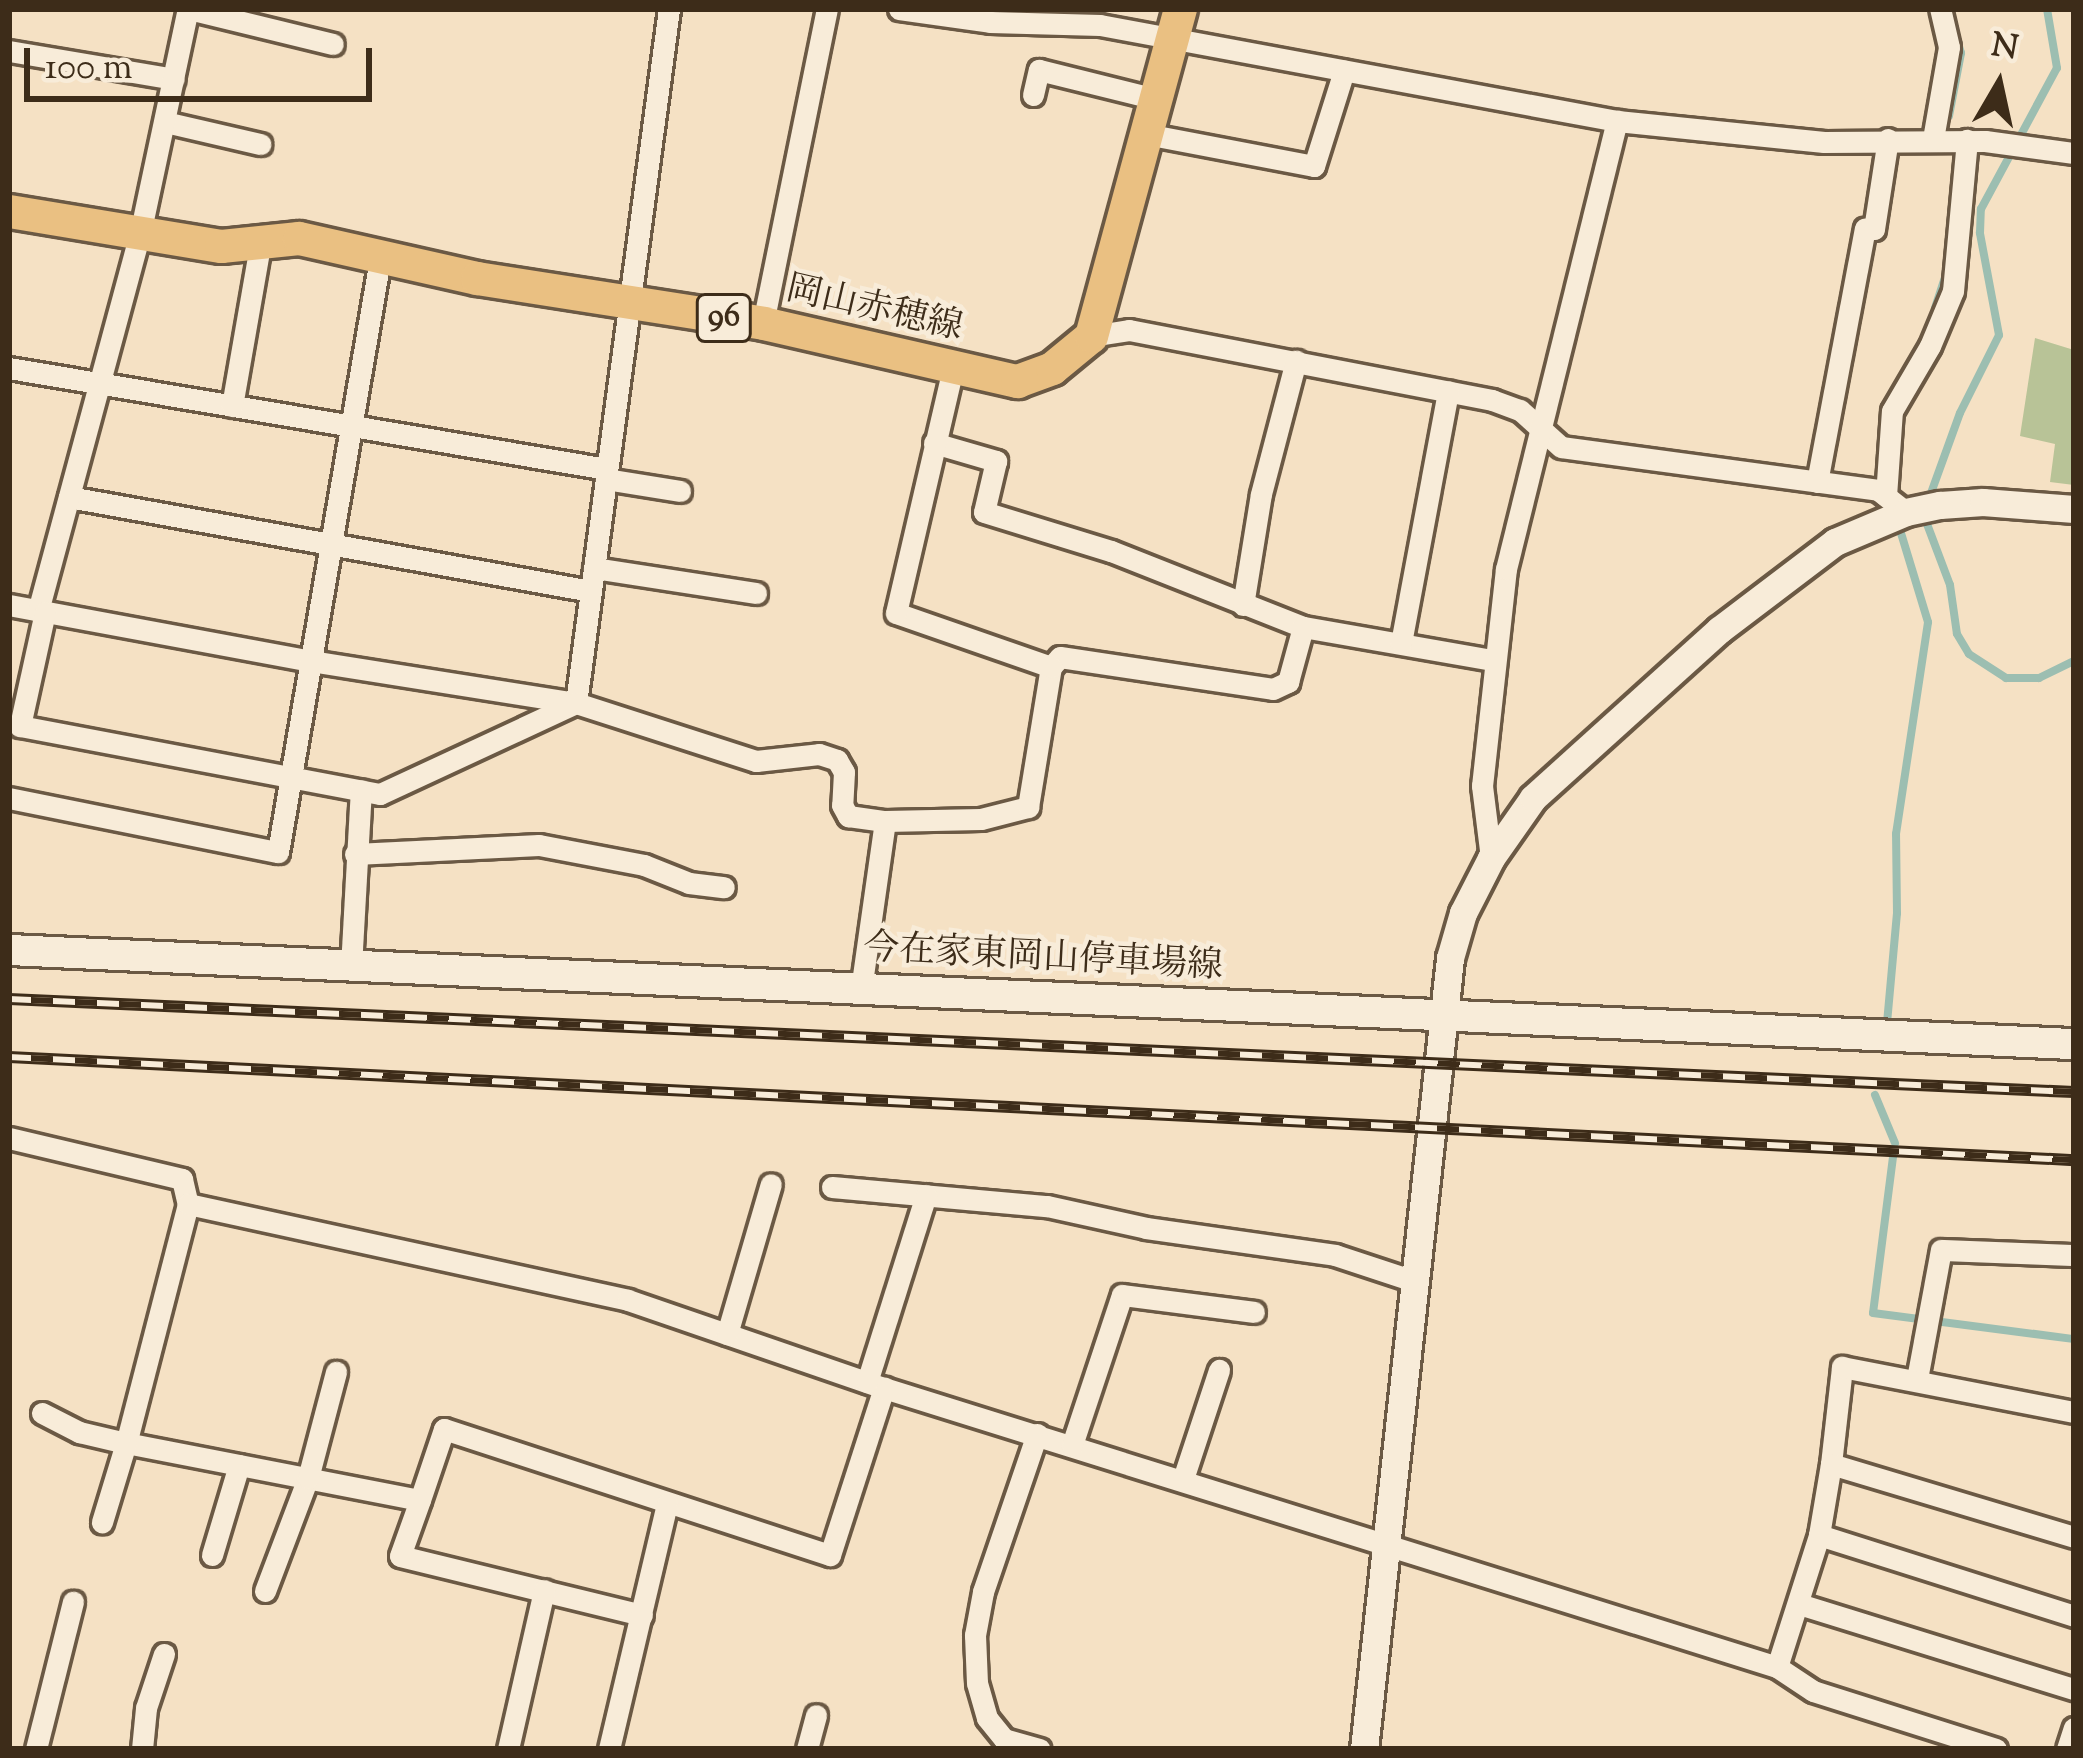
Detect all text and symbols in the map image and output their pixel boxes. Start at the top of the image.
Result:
text: N [1988,23,2021,74]
scale bar [30,24,378,98]
north arrow [1939,24,2059,144]
text: 100 m [45,43,132,95]
street label: 岡山赤穂線 [781,269,967,351]
road number: 96 [694,291,754,345]
street label: 今在家東岡山停車場線 [862,928,1224,990]

